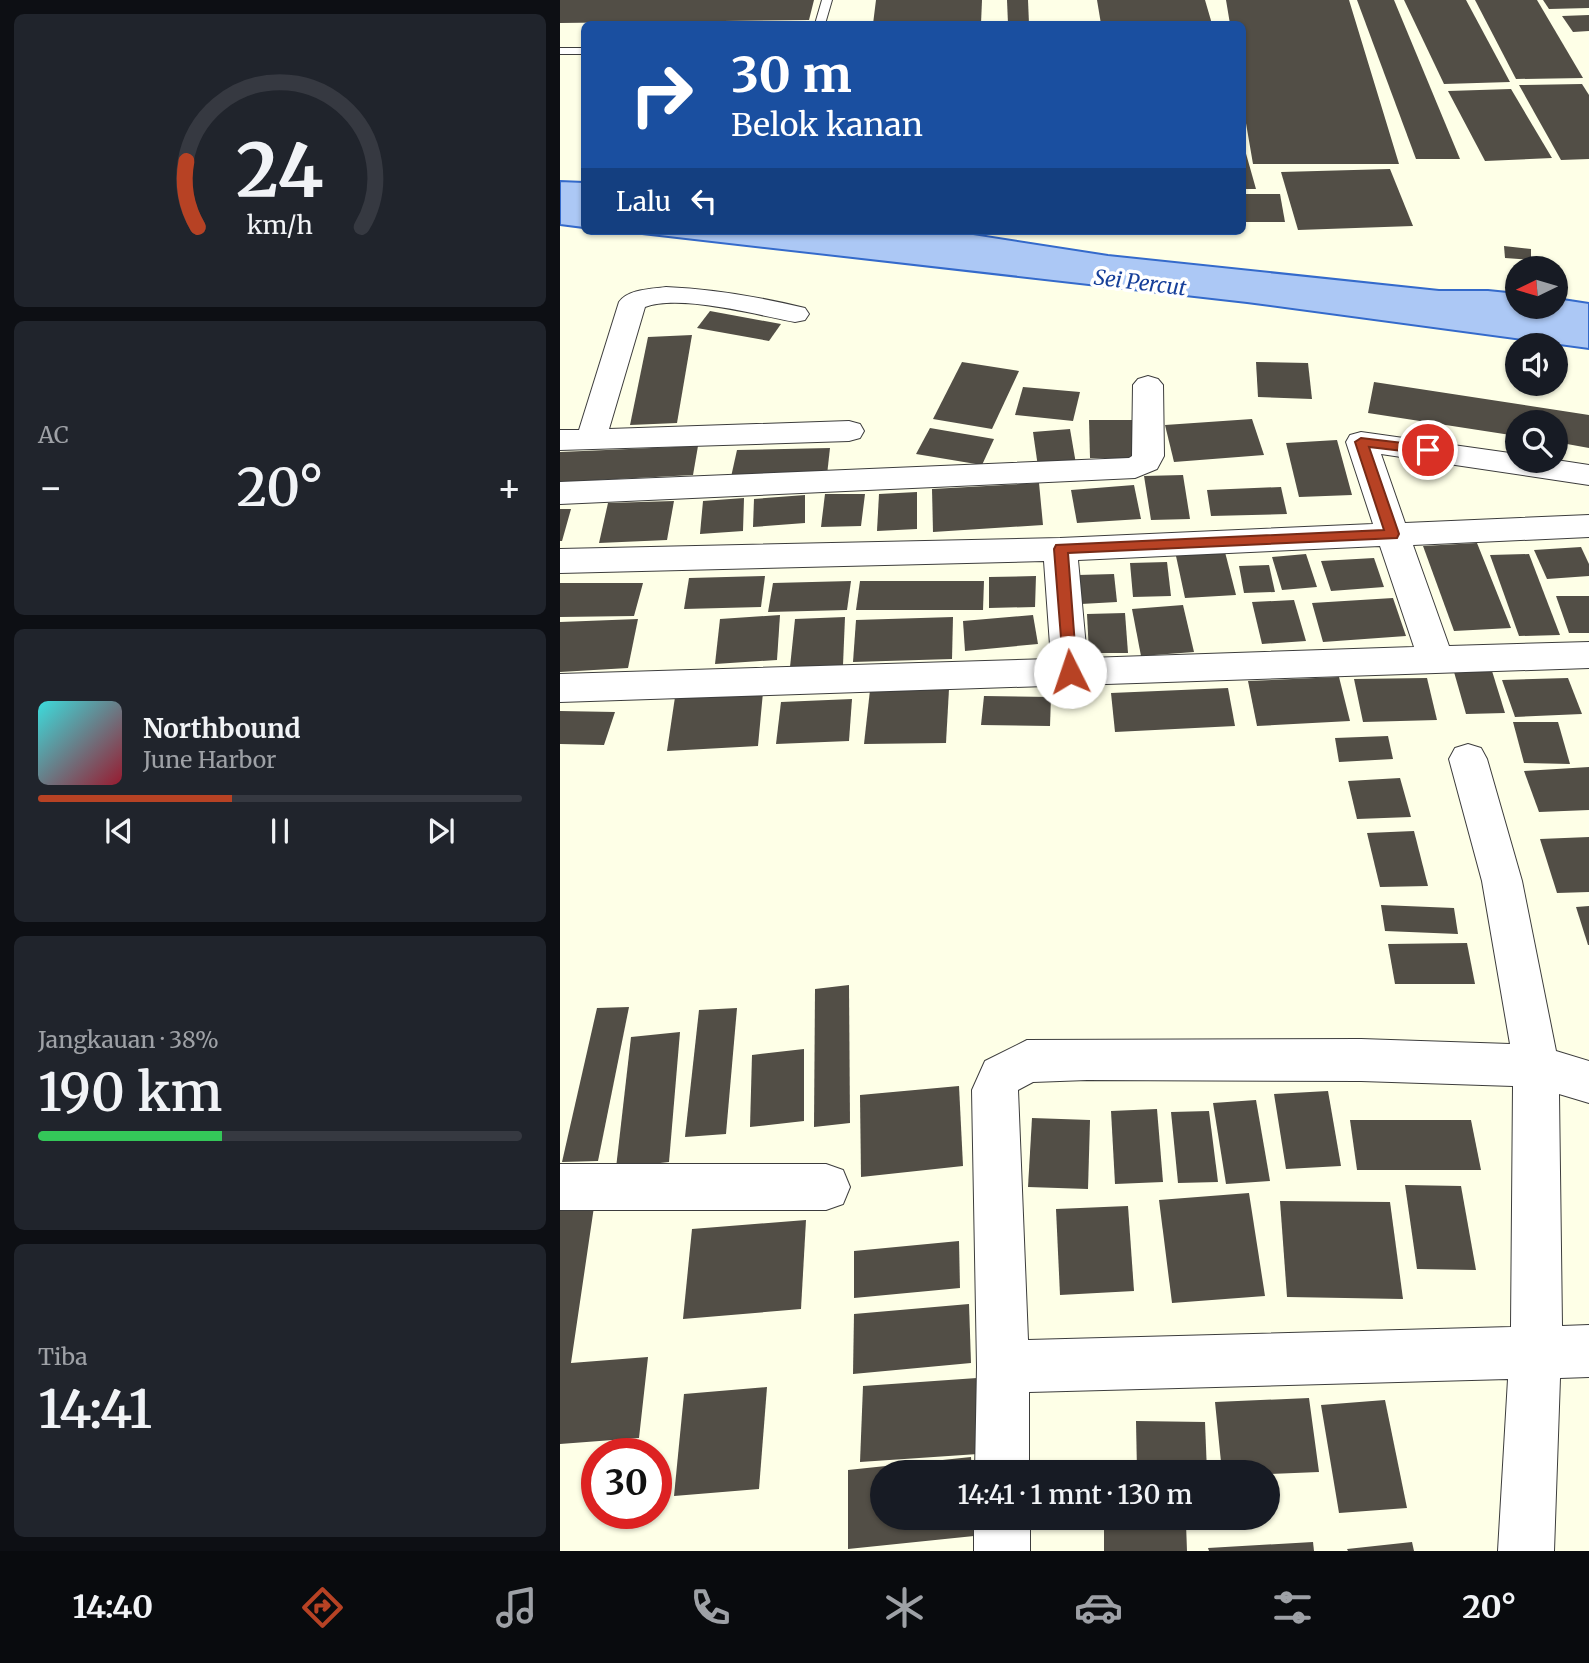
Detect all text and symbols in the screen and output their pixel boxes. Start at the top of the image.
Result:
text: 30 m [731,44,852,105]
icon: right [616,49,707,140]
text: Belok kanan [731,105,923,145]
text: 24 [236,125,324,217]
icon: left [685,182,723,220]
text: Lalu [616,185,671,218]
text: km/h [247,209,313,241]
north arrow [1505,256,1568,318]
map controls [1505,256,1568,473]
water label: Sei Percut [1092,263,1188,302]
button: sound [1505,333,1568,396]
button: search [1505,410,1568,473]
text: AC [38,420,69,449]
pin [1398,420,1458,480]
icon: arrive [1409,431,1447,469]
text: 20° [237,455,323,520]
text: − [38,464,63,511]
text: + [497,464,522,511]
position arrow [1033,635,1107,709]
text: Northbound [143,712,301,745]
text: June Harbor [143,745,276,774]
icon: previous [100,812,138,850]
icon: pause [261,812,299,850]
icon: next [422,812,460,850]
text: Jangkauan · 38% [38,1025,219,1054]
text: 190 km [38,1060,222,1125]
text: Tiba [38,1342,88,1371]
text: 14:41 [38,1377,152,1442]
speed limit sign: 30 [581,1438,672,1529]
text: 14:41 · 1 mnt · 130 m [958,1478,1192,1511]
icon: directions [298,1583,347,1632]
icon: music [492,1583,541,1632]
icon: phone [686,1583,735,1632]
icon: climate [880,1583,929,1632]
icon: car [1074,1583,1123,1632]
icon: filters [1268,1583,1317,1632]
text: 14:40 [73,1587,153,1627]
text: 20° [1462,1587,1516,1627]

